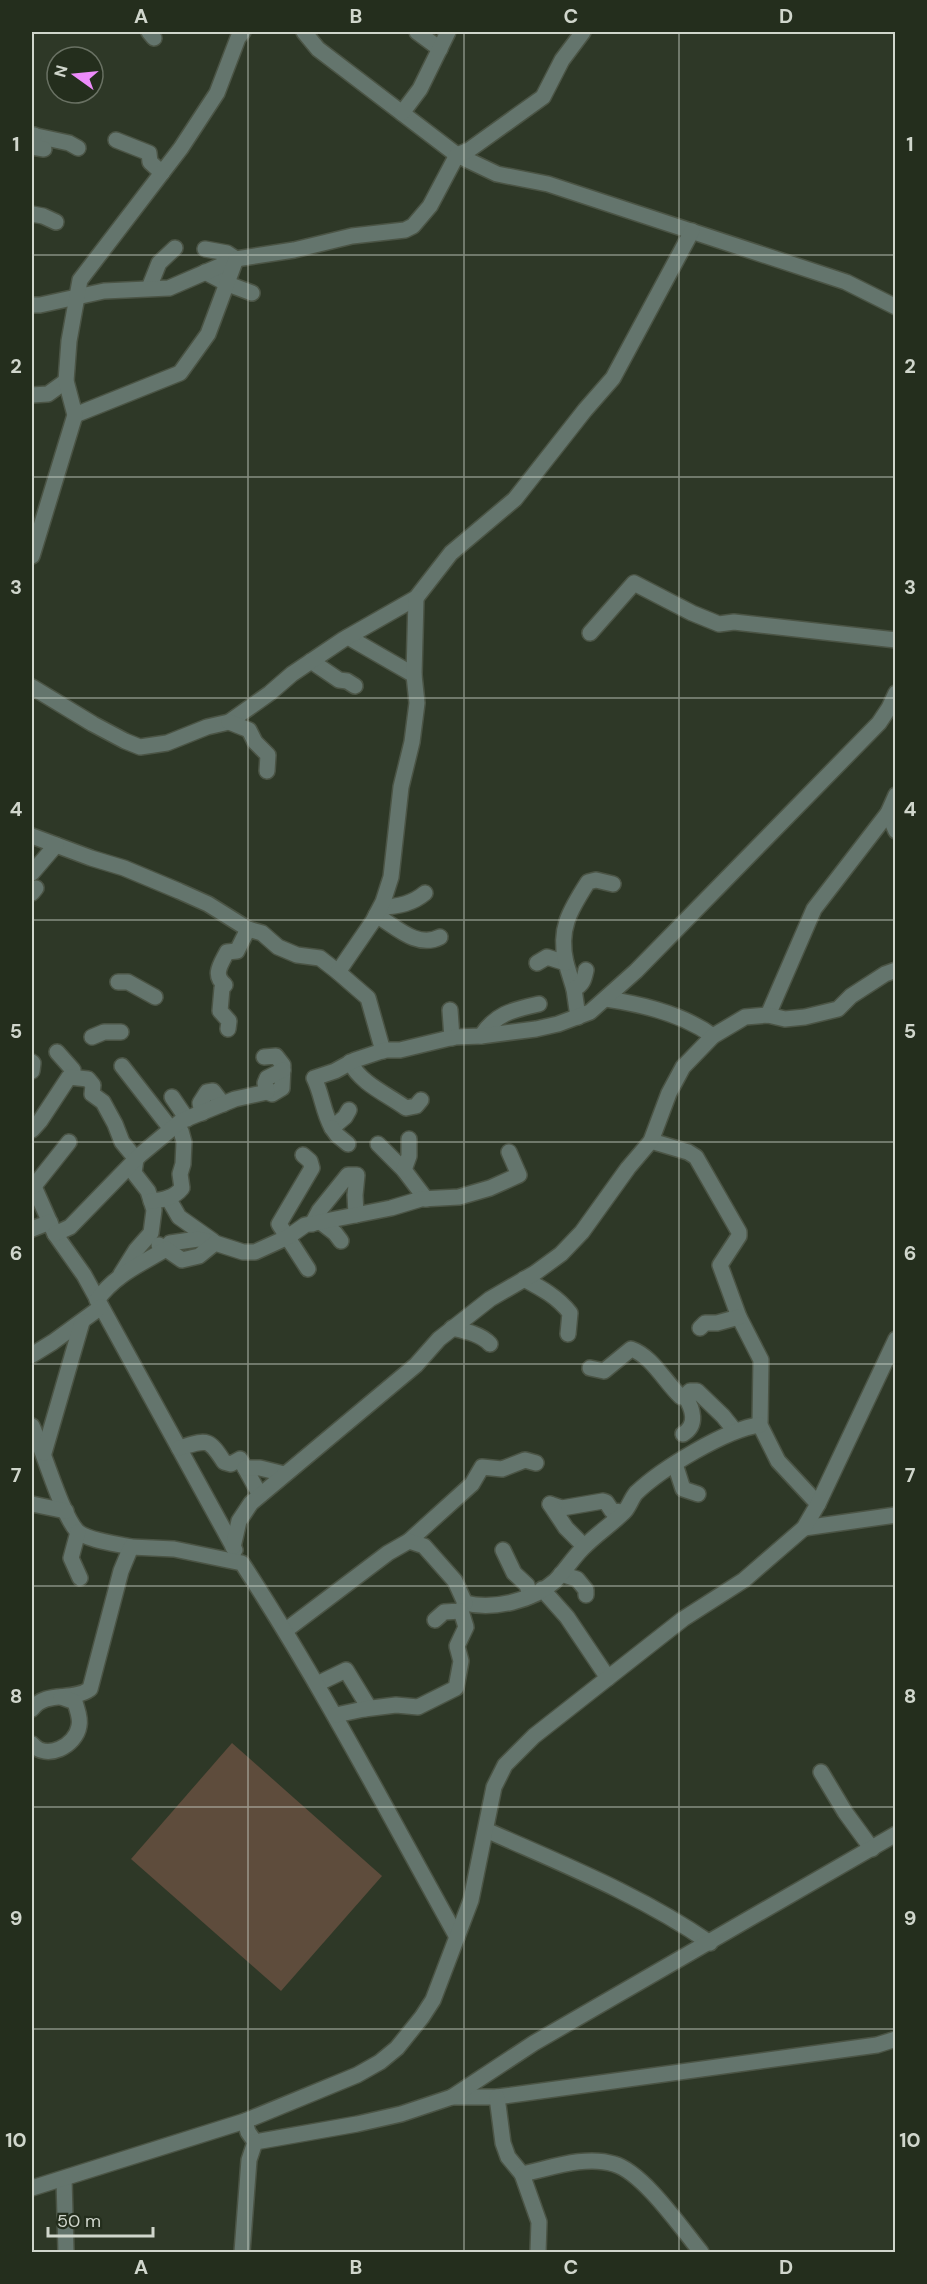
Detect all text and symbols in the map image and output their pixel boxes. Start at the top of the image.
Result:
text: A [134,3,148,29]
text: B [350,3,362,29]
text: C [564,3,578,29]
text: D [779,3,793,29]
north arrow [45,45,105,105]
text: N [49,63,73,80]
text: 1 [12,131,20,157]
text: 1 [906,131,914,157]
text: 2 [10,353,22,379]
text: 2 [904,353,916,379]
text: 3 [10,574,22,600]
text: 3 [904,574,916,600]
text: 4 [10,796,23,822]
text: 4 [904,796,917,822]
text: 5 [10,1018,22,1044]
text: 5 [904,1018,916,1044]
text: 6 [10,1240,22,1266]
text: 6 [904,1240,916,1266]
text: 7 [11,1462,22,1488]
text: 7 [905,1462,916,1488]
text: 8 [10,1683,22,1709]
text: 8 [904,1683,916,1709]
text: 9 [10,1905,22,1931]
text: 9 [904,1905,916,1931]
text: 10 [5,2127,27,2153]
text: 10 [899,2127,921,2153]
scale bar [48,2200,153,2238]
text: 50 m [57,2209,101,2233]
text: A [134,2254,148,2280]
text: B [350,2254,362,2280]
text: C [564,2254,578,2280]
text: D [779,2254,793,2280]

